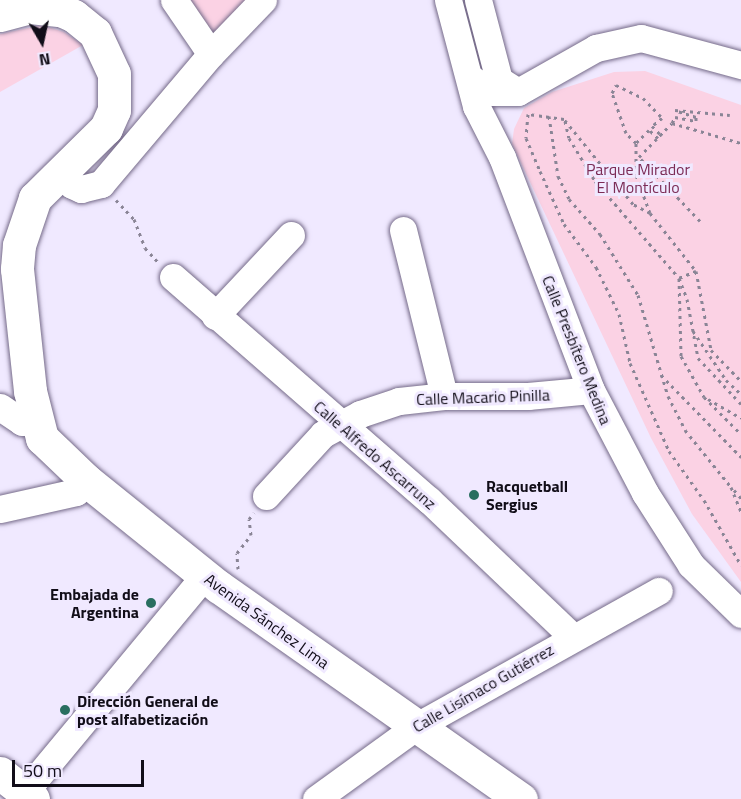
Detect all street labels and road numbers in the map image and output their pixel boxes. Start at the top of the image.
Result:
street label: Calle Presbítero Medina [538,273,616,427]
street label: Calle Macario Pinilla [416,385,550,409]
street label: Calle Alfredo Ascarrunz [310,397,440,513]
street label: Avenida Sánchez Lima [201,569,333,673]
street label: Calle Lisímaco Gutiérrez [409,640,557,736]

